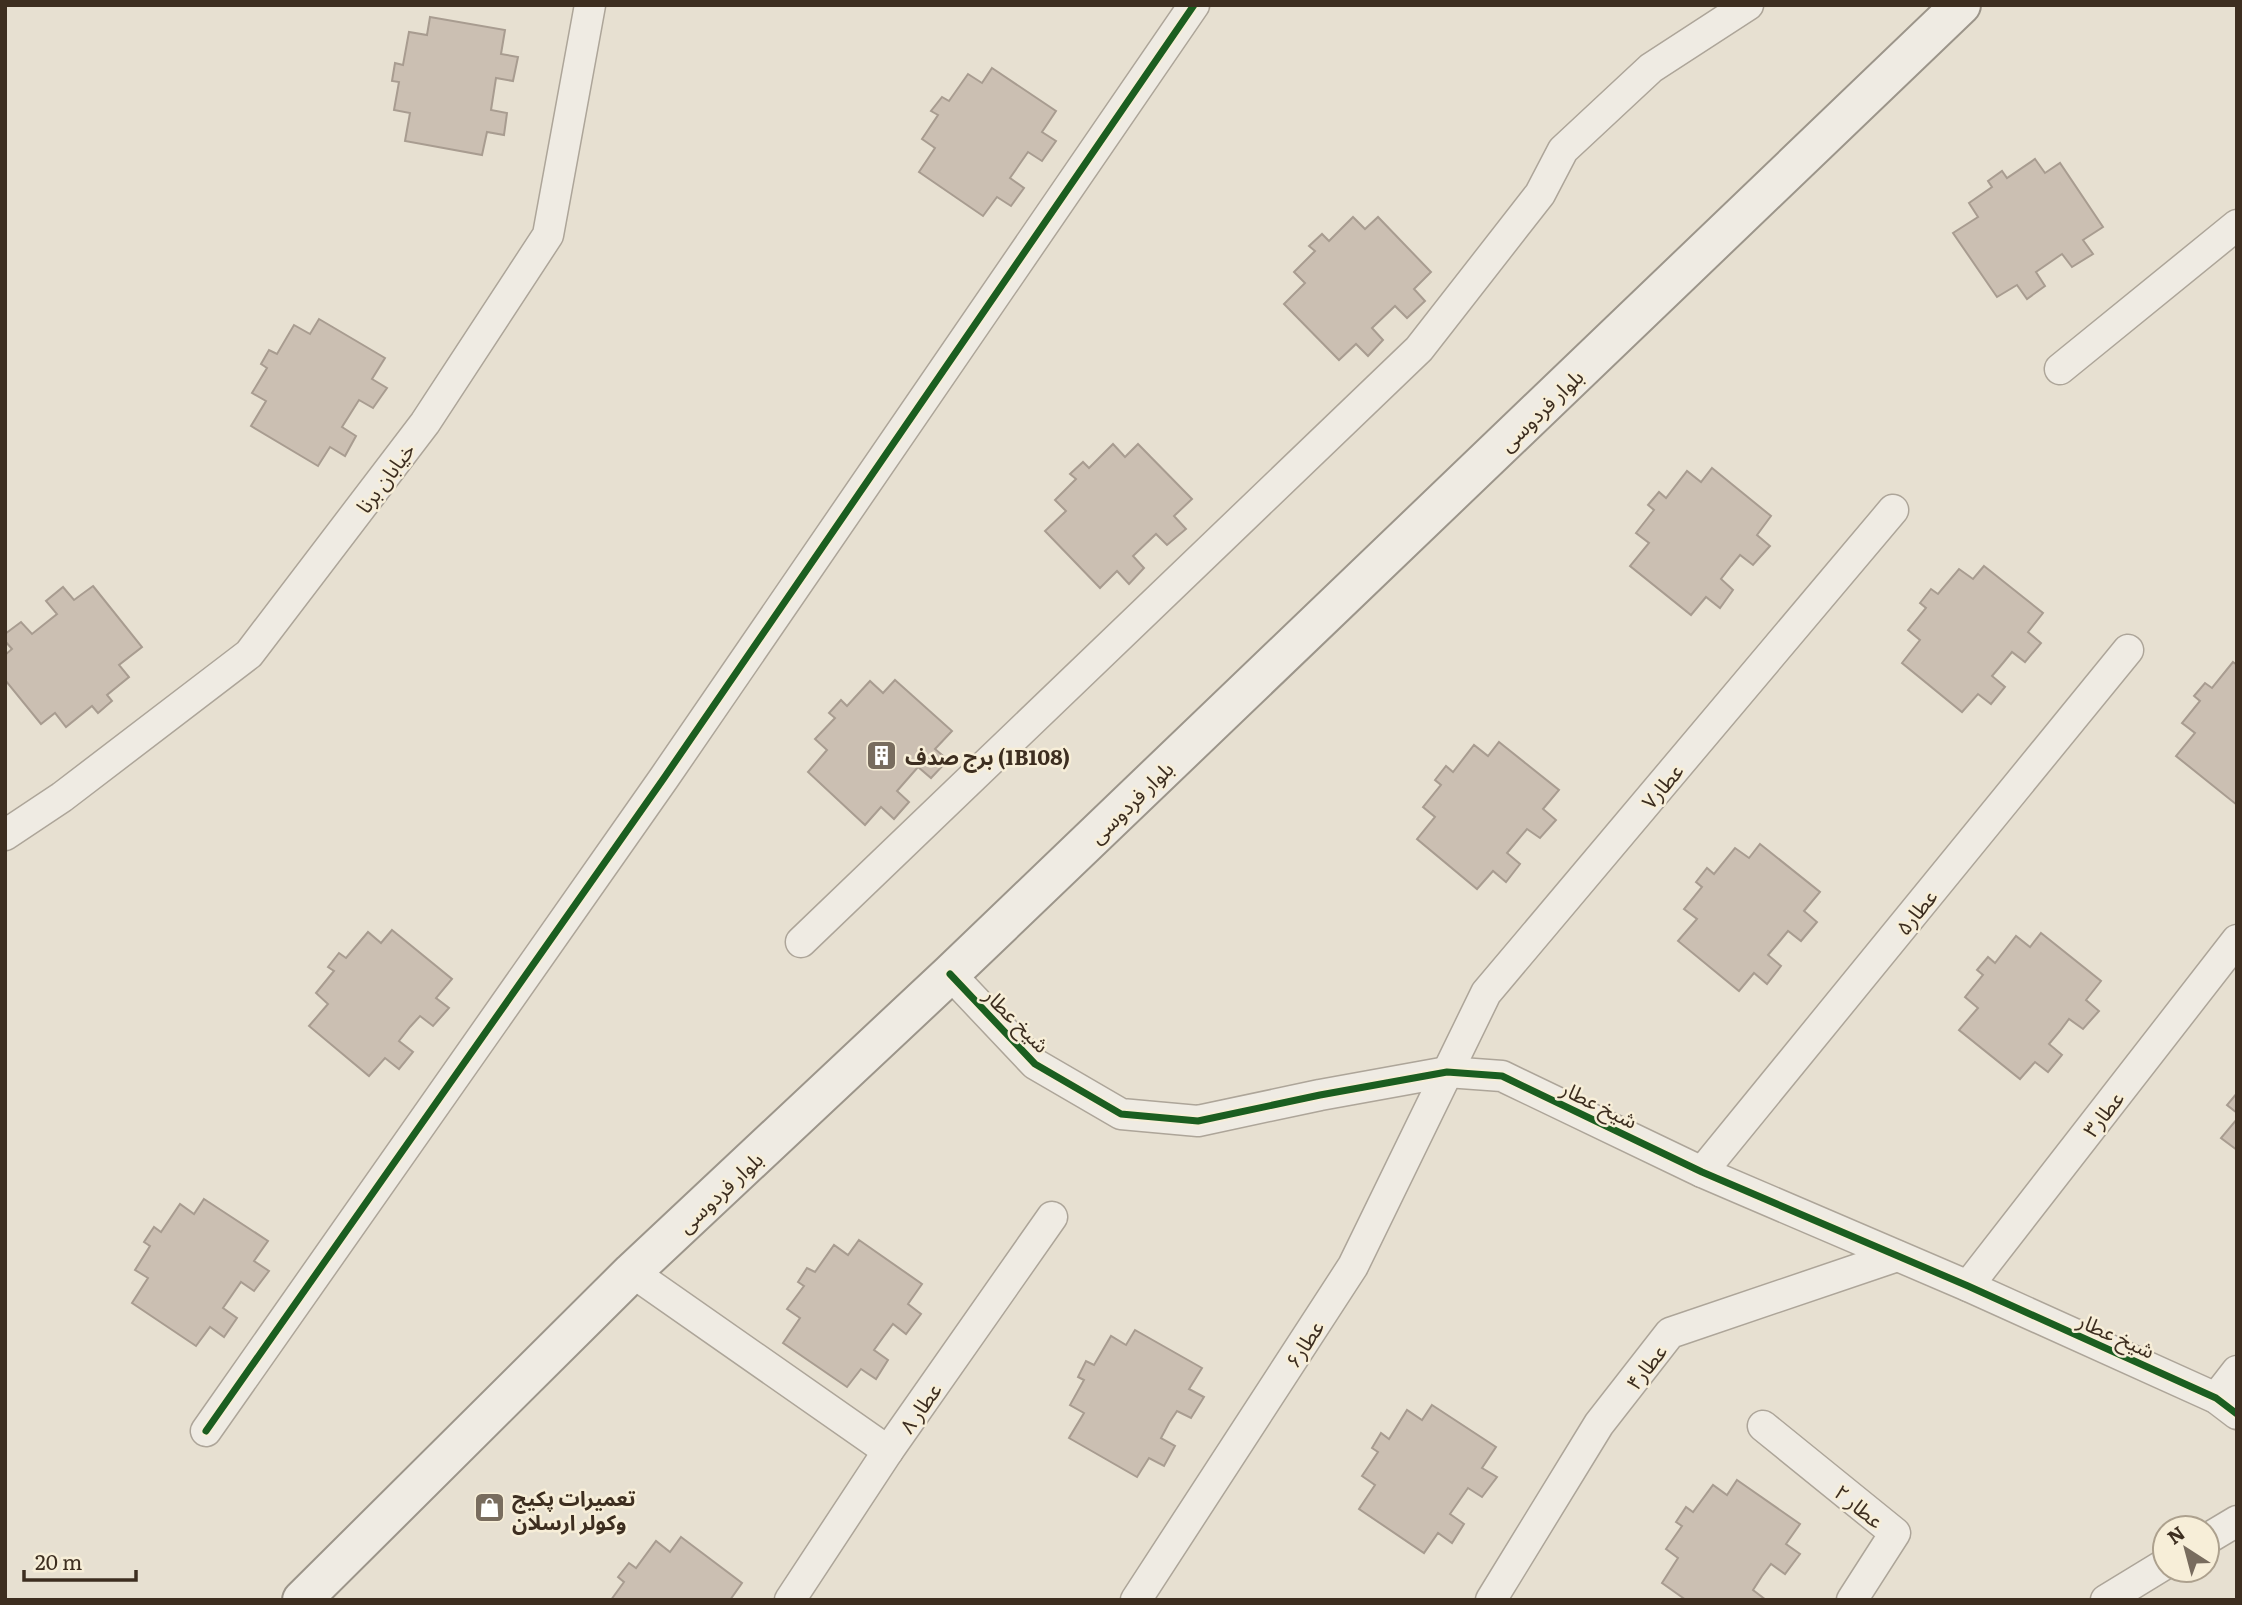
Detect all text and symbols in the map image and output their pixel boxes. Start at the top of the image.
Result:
street label: بلوار فردوسی [1491,361,1589,457]
street label: خیابان برنا [347,435,421,519]
building icon: برج صدف (1B108) [865,738,899,772]
place label: برج صدف (1B108) [905,740,1070,773]
street label: بلوار فردوسی [1081,753,1179,849]
street label: عطار۷ [1633,755,1689,815]
street label: عطار۵ [1887,881,1943,941]
street label: شیخ عطار [976,979,1058,1060]
street label: شیخ عطار [1555,1071,1643,1137]
street label: عطار۳ [2074,1083,2130,1143]
street label: بلوار فردوسی [669,1143,769,1239]
street label: شیخ عطار [2072,1303,2160,1367]
street label: عطار۶ [1276,1313,1330,1373]
street label: عطار۴ [1617,1336,1673,1396]
street label: عطار ۸ [890,1375,948,1439]
street label: عطار ۲ [1829,1475,1891,1535]
place label: تعمیرات پکیج وکولر ارسلان [512,1481,636,1536]
shop icon: تعمیرات پکیج وکولر ارسلان [472,1491,506,1525]
north arrow [2151,1514,2221,1584]
text: N [2161,1518,2190,1550]
scale bar [24,1538,136,1582]
text: 20 m [35,1545,82,1576]

